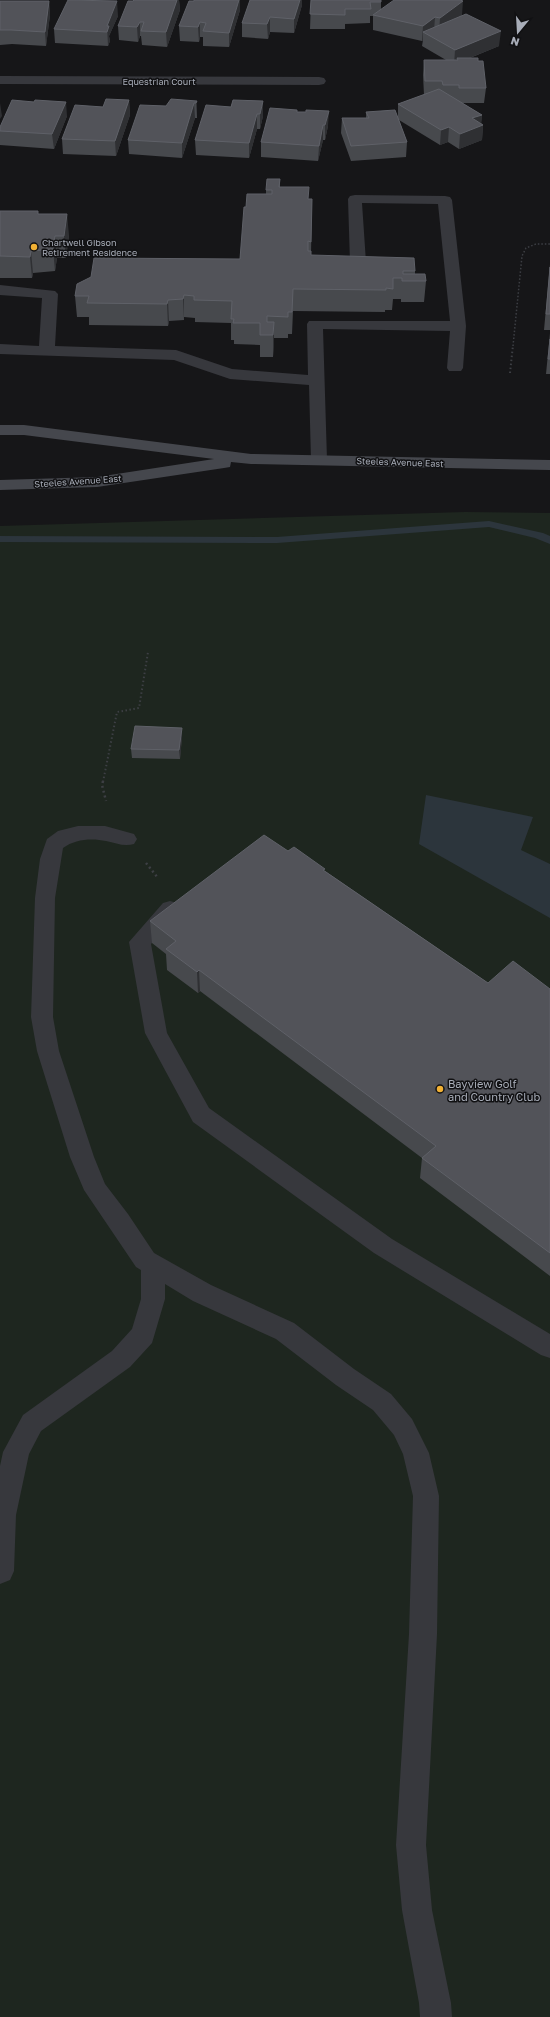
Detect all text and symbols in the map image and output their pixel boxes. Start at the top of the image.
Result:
north arrow [498,12,538,52]
text: N [509,35,521,49]
street label: Equestrian Court [122,76,196,87]
place label: Chartwell Gibson Retirement Residence [42,237,137,258]
marker: Chartwell Gibson Retirement Residence [29,242,39,252]
street label: Steeles Avenue East [356,455,444,469]
street label: Steeles Avenue East [34,472,122,490]
place label: Bayview Golf and Country Club [448,1077,540,1103]
marker: Bayview Golf and Country Club [435,1084,445,1094]

